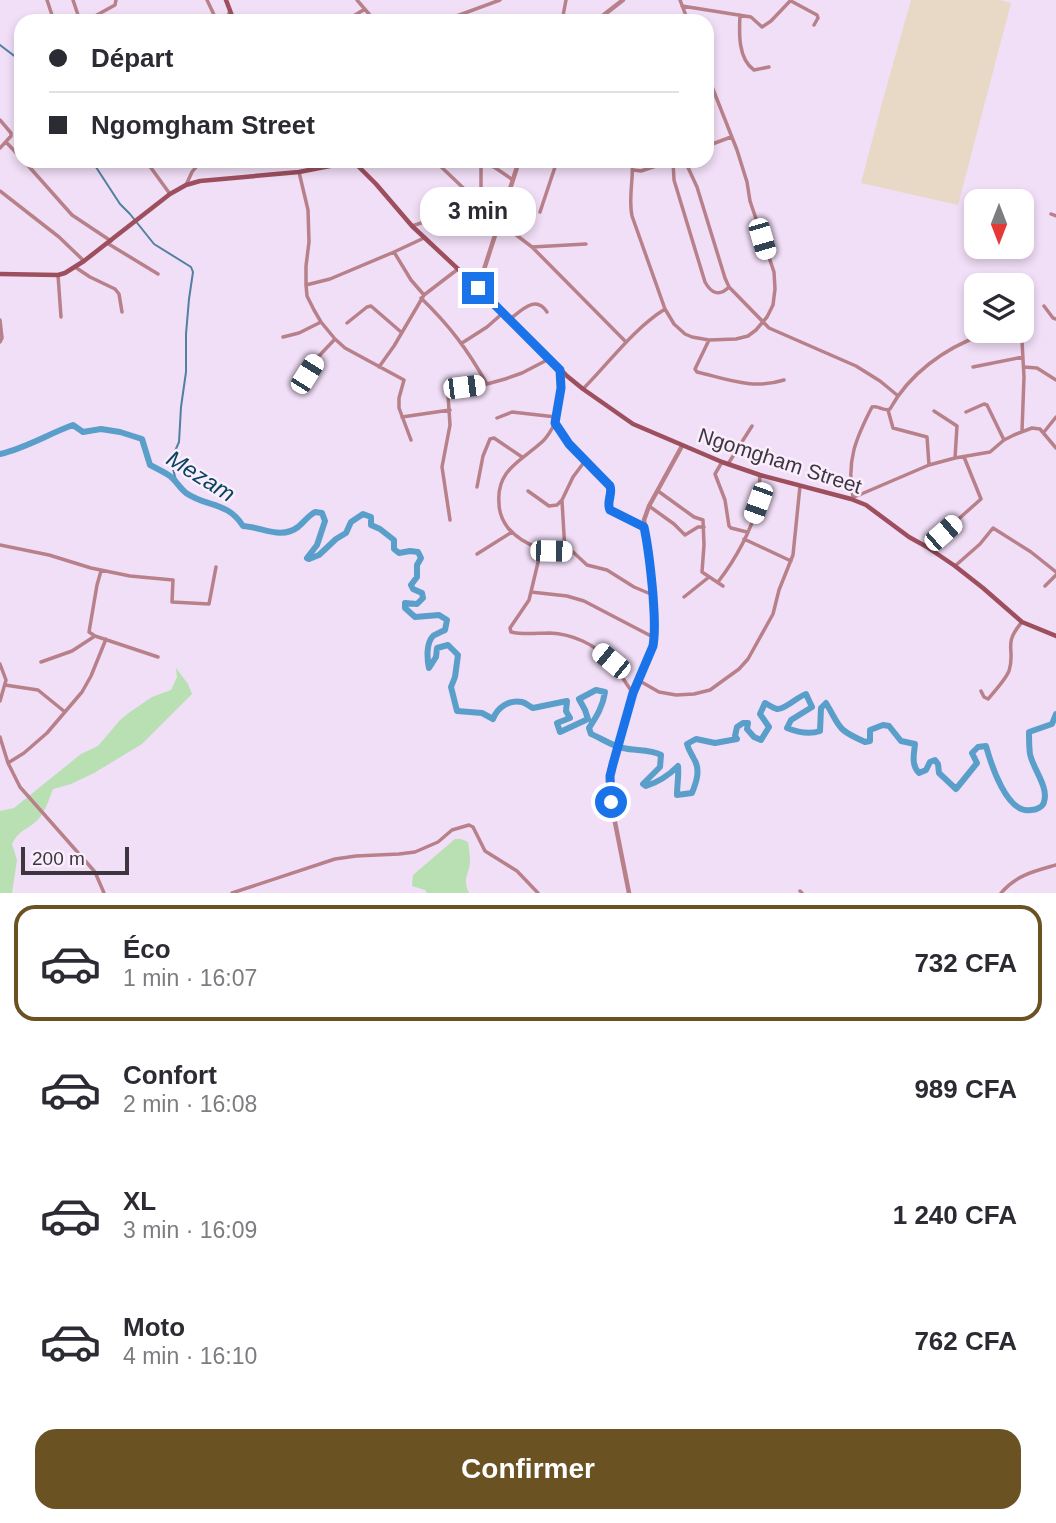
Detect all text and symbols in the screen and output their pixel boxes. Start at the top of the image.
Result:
text: Départ [91,43,173,73]
text: Ngomgham Street [91,110,315,140]
callout: 3 min [420,187,536,236]
north arrow [964,189,1034,259]
map controls [964,189,1034,343]
text: 3 min [448,198,508,224]
car [747,216,778,262]
route end [462,272,494,304]
button: layers [964,273,1034,343]
car [287,351,328,397]
car [442,374,487,400]
street label: Ngomgham Street [696,423,865,498]
water label: Mezam [162,445,240,507]
car [741,480,776,526]
car [921,511,966,555]
car [530,540,573,562]
car [589,640,634,682]
route start [595,786,627,818]
scale bar [21,844,130,876]
text: 200 m [32,848,85,869]
icon: car [39,932,102,995]
text: Éco [123,934,171,964]
text: 732 CFA [914,948,1017,978]
text: 1 min · 16:07 [123,965,257,991]
icon: car [39,1058,102,1121]
text: Confort [123,1060,217,1090]
text: 989 CFA [914,1074,1017,1104]
text: 2 min · 16:08 [123,1091,257,1117]
icon: car [39,1184,102,1247]
text: XL [123,1186,156,1216]
text: 1 240 CFA [893,1200,1017,1230]
text: 3 min · 16:09 [123,1217,257,1243]
icon: car [39,1310,102,1373]
text: Moto [123,1312,185,1342]
text: 762 CFA [914,1326,1017,1356]
text: 4 min · 16:10 [123,1343,257,1369]
button: Confirmer [35,1429,1021,1509]

